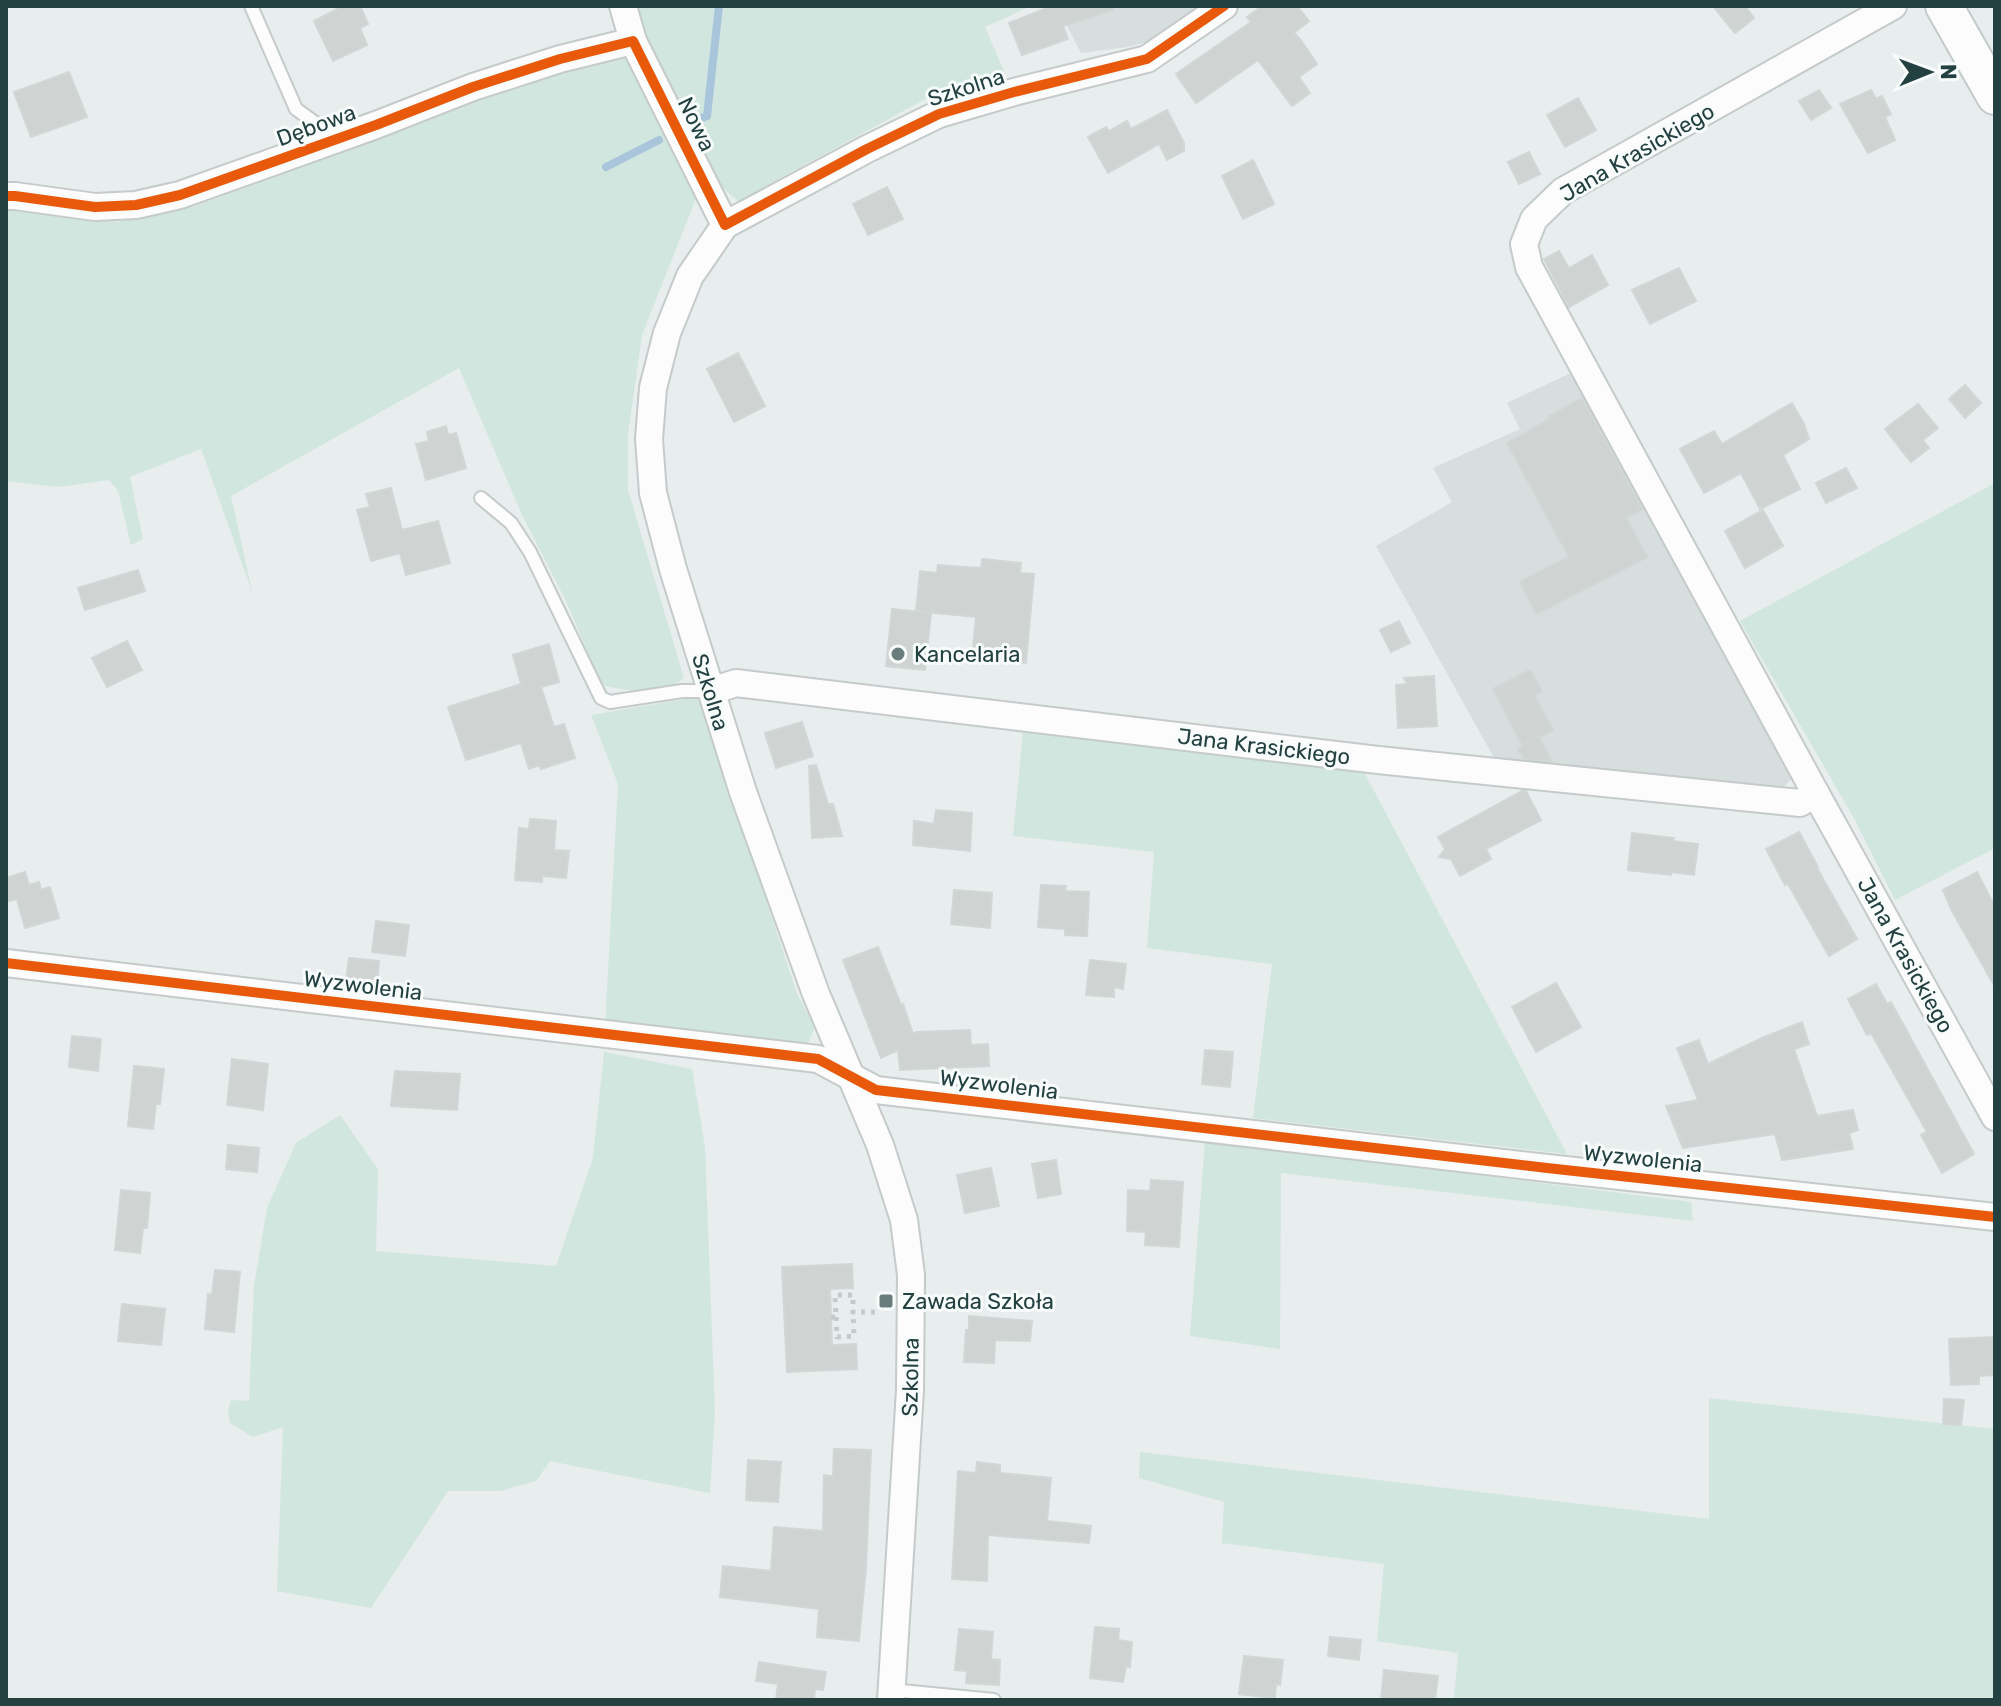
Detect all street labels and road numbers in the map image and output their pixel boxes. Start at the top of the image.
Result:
street label: Szkolna [924,62,1008,113]
street label: Nowa [672,93,721,156]
street label: Jana Krasickiego [1555,97,1719,208]
street label: Dębowa [273,99,359,152]
street label: Szkolna [686,650,735,734]
street label: Jana Krasickiego [1176,723,1352,770]
street label: Jana Krasickiego [1852,873,1960,1038]
street label: Wyzwolenia [302,965,424,1006]
street label: Wyzwolenia [938,1064,1060,1105]
street label: Wyzwolenia [1582,1139,1704,1178]
street label: Szkolna [896,1337,925,1417]

